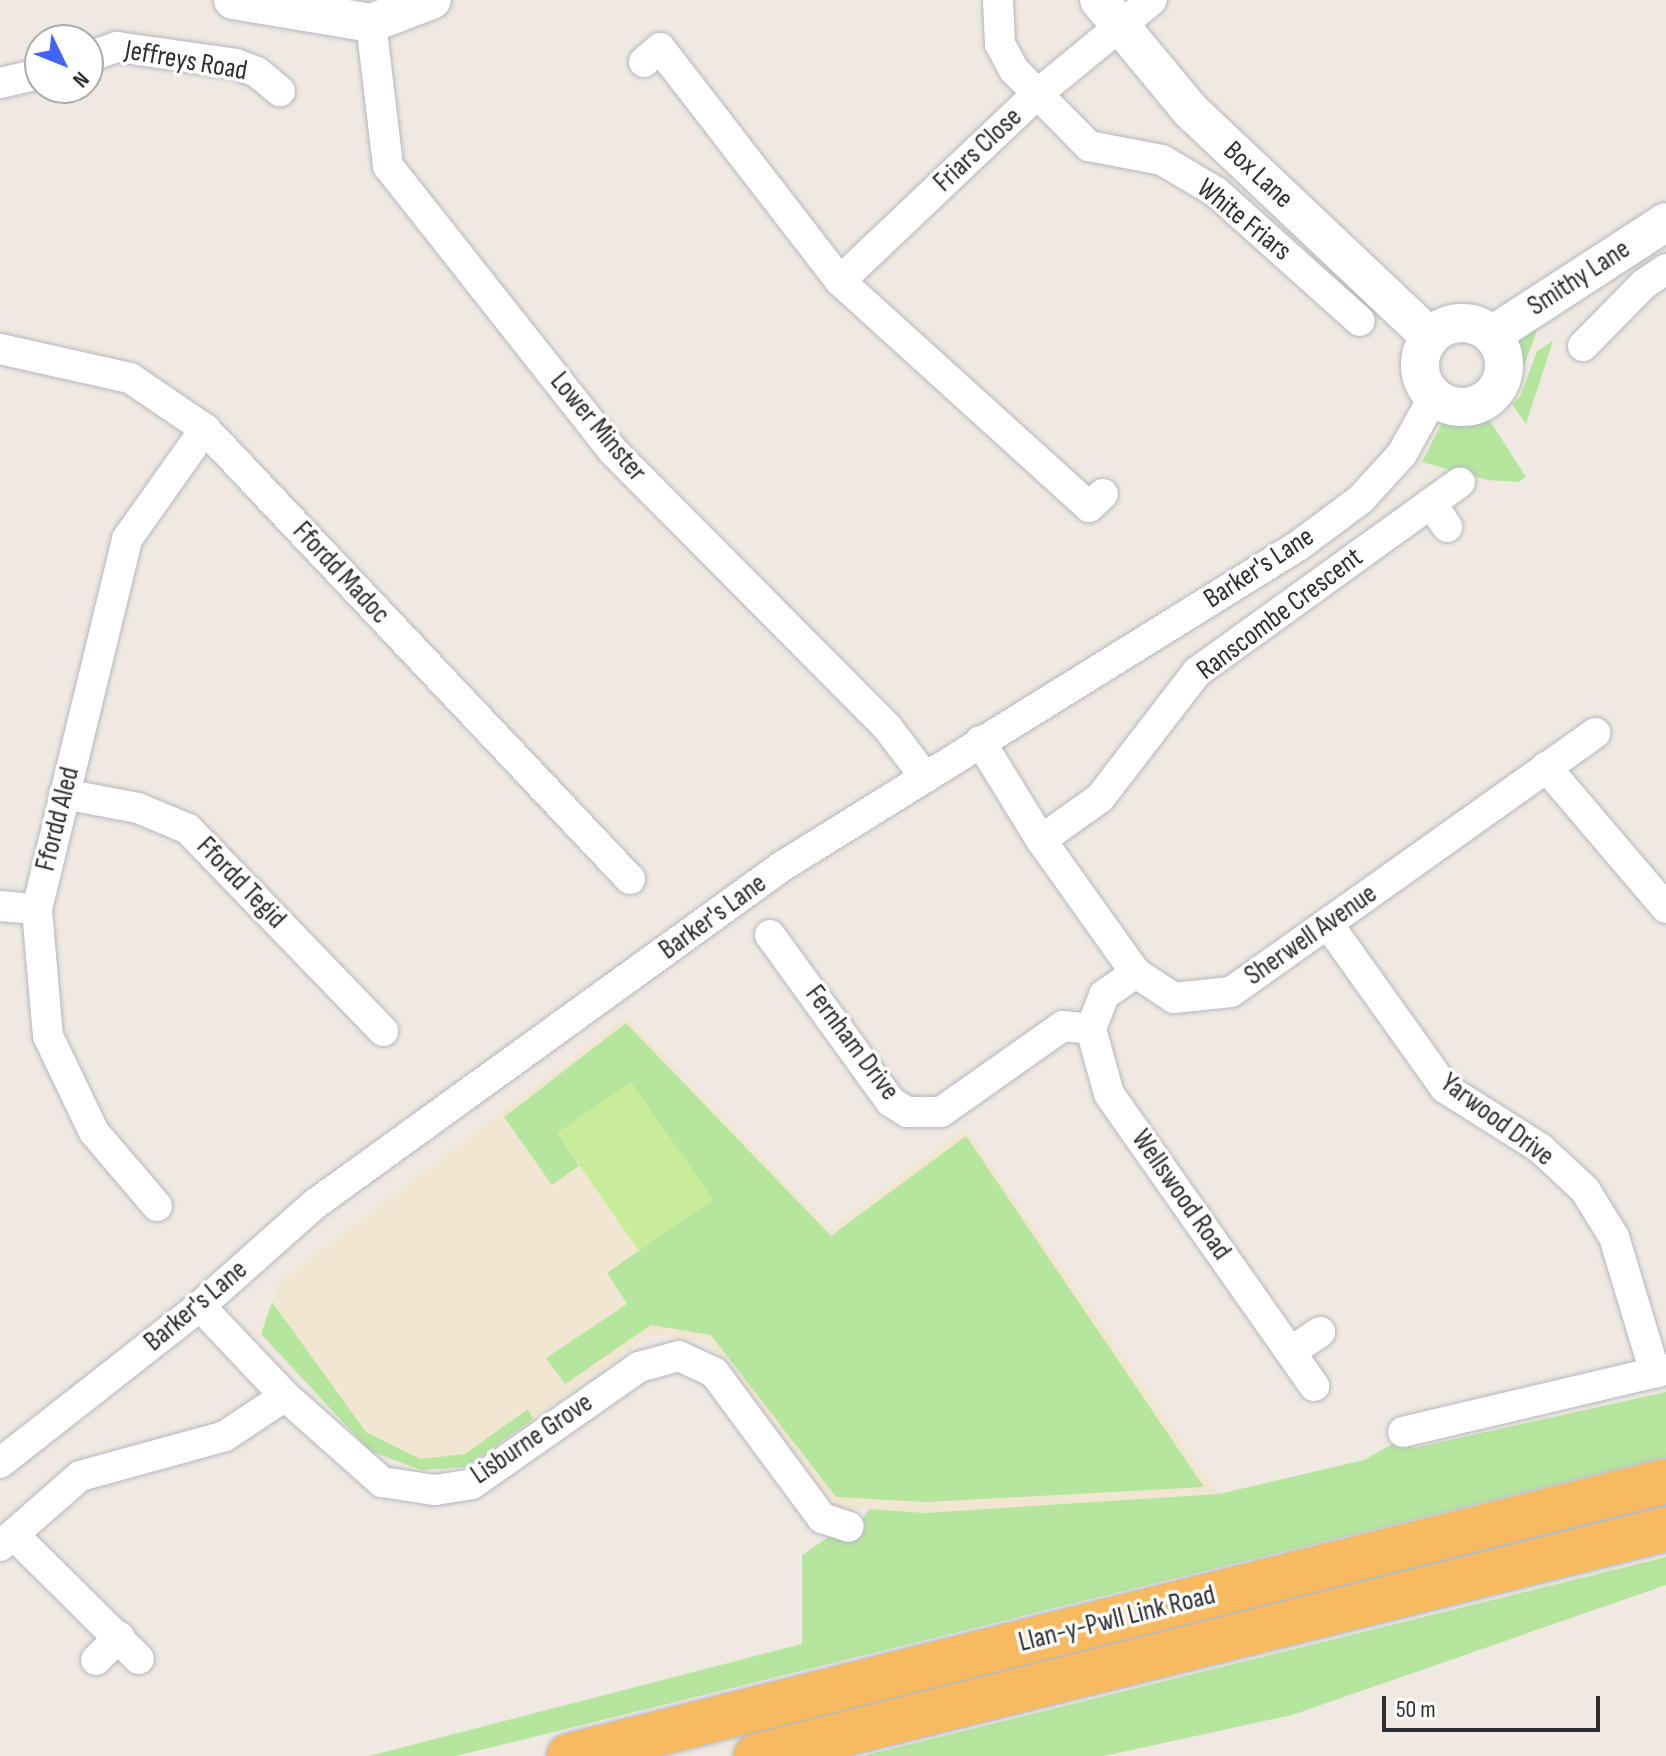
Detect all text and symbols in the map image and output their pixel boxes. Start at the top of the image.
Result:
north arrow [24,24,104,104]
street label: Jeffreys Road [122,34,250,88]
text: N [67,66,94,93]
street label: Friars Close [927,101,1029,199]
street label: Box Lane [1216,134,1300,216]
street label: White Friars [1190,172,1298,268]
street label: Smithy Lane [1522,233,1636,323]
street label: Lower Minster [543,365,653,489]
street label: Ffordd Madoc [285,515,397,631]
street label: Barker's Lane [1198,520,1320,616]
street label: Ranscombe Crescent [1190,541,1370,687]
street label: Ffordd Aled [29,764,87,874]
street label: Ffordd Tegid [189,830,293,936]
street label: Barker's Lane [653,867,773,967]
street label: Sherwell Avenue [1238,877,1384,993]
street label: Fernham Drive [798,979,906,1107]
street label: Yarwood Drive [1434,1066,1560,1174]
street label: Wellswood Road [1124,1123,1238,1267]
street label: Barker's Lane [138,1253,254,1359]
street label: Lisburne Grove [465,1386,599,1492]
street label: Llan-y-Pwll Link Road [1015,1578,1219,1660]
scale bar [1386,1680,1604,1730]
text: 50 m [1396,1695,1436,1724]

